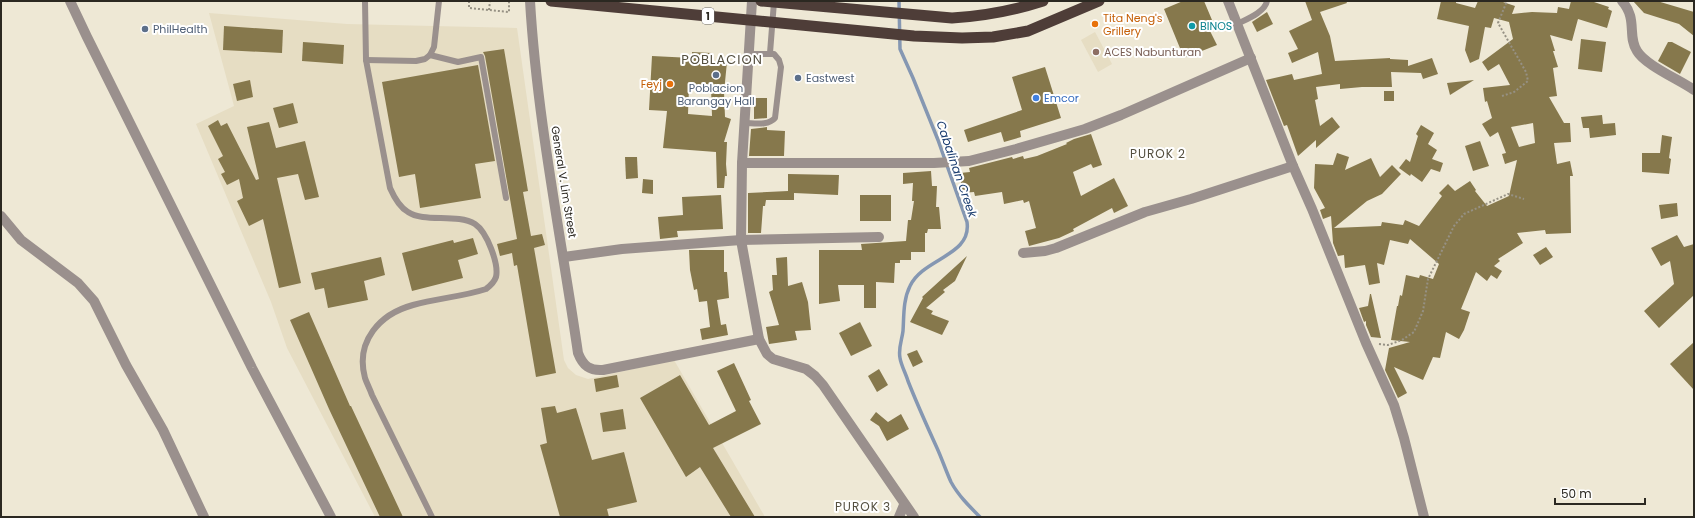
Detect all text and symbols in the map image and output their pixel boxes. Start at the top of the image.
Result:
road number: 1 [702,8,714,24]
place label: Tita Neng's Grillery [1103,10,1163,39]
place label: BINOS [1200,18,1232,34]
marker: Tita Neng's Grillery [1090,19,1100,29]
place label: PhilHealth [153,21,207,37]
marker: BINOS [1187,21,1197,31]
marker: PhilHealth [140,24,150,34]
place label: ACES Nabunturan [1104,44,1201,60]
marker: ACES Nabunturan [1091,47,1101,57]
district label: POBLACION [681,50,763,69]
marker: Poblacion Barangay Hall [711,70,721,80]
place label: Eastwest [806,70,854,86]
marker: Eastwest [793,73,803,83]
place label: Feyj [641,76,662,92]
marker: Feyj [665,79,675,89]
place label: Poblacion Barangay Hall [677,80,755,109]
place label: Emcor [1044,90,1079,106]
marker: Emcor [1031,93,1041,103]
water label: Cabalinan Creek [932,118,982,220]
street label: General V. Lim Street [547,125,581,239]
district label: PUROK 2 [1130,145,1186,162]
scale bar [1555,480,1645,506]
text: 50 m [1561,485,1592,502]
district label: PUROK 3 [835,498,891,515]

